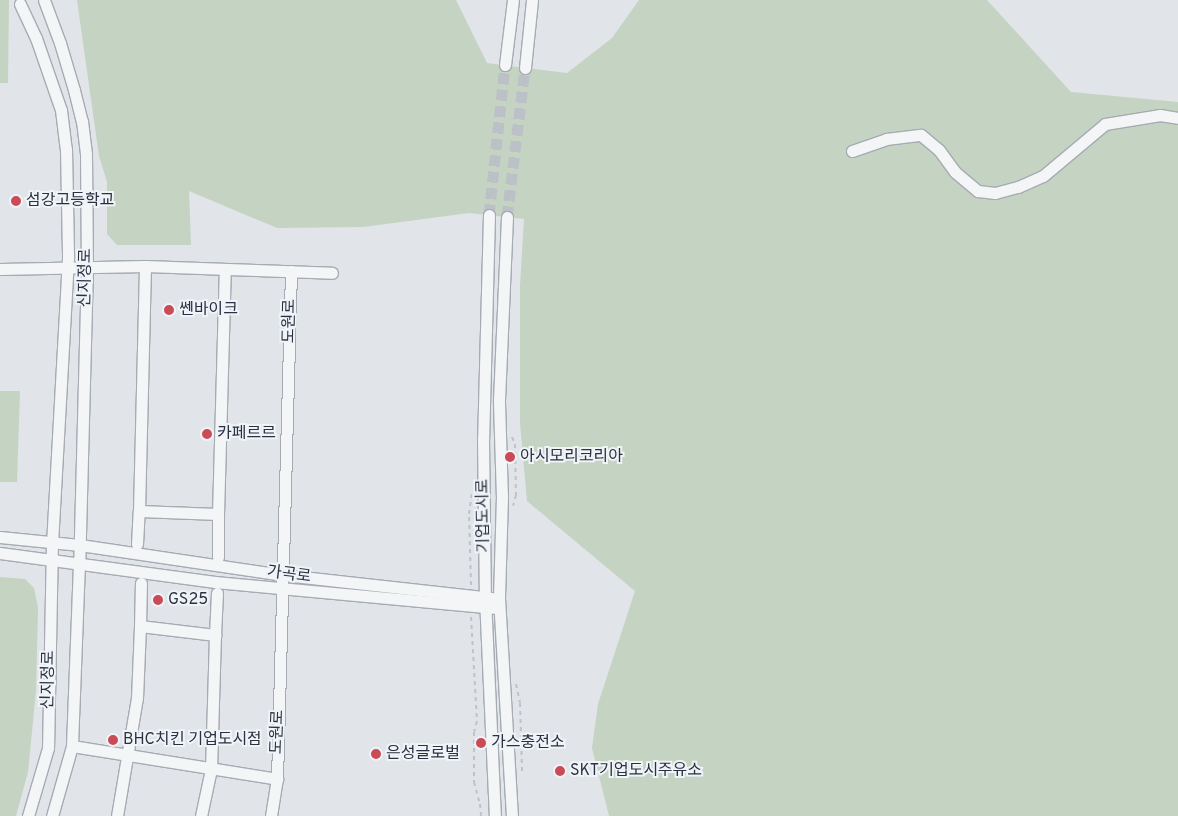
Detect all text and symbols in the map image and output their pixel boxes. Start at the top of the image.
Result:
place label: 섬강고등학교 [26,191,114,211]
marker: 섬강고등학교 [10,195,22,207]
street label: 신지정로 [76,248,96,308]
street label: 도원로 [280,299,300,343]
place label: 쎈바이크 [179,300,238,320]
marker: 쎈바이크 [163,304,175,316]
place label: 카페르르 [217,424,276,444]
marker: 카페르르 [201,428,213,440]
place label: 아시모리코리아 [520,447,623,467]
marker: 아시모리코리아 [504,451,516,463]
street label: 기업도시로 [474,479,494,553]
street label: 가곡로 [266,563,312,587]
place label: GS25 [168,590,208,610]
marker: GS25 [152,594,164,606]
street label: 신지정로 [39,650,59,710]
street label: 도원로 [268,710,288,754]
place label: BHC치킨 기업도시점 [123,730,262,750]
place label: 가스충전소 [491,733,565,753]
marker: BHC치킨 기업도시점 [107,734,119,746]
marker: 가스충전소 [475,737,487,749]
place label: 은성글로벌 [386,744,460,764]
marker: 은성글로벌 [370,748,382,760]
place label: SKT기업도시주유소 [570,761,702,781]
marker: SKT기업도시주유소 [554,765,566,777]

